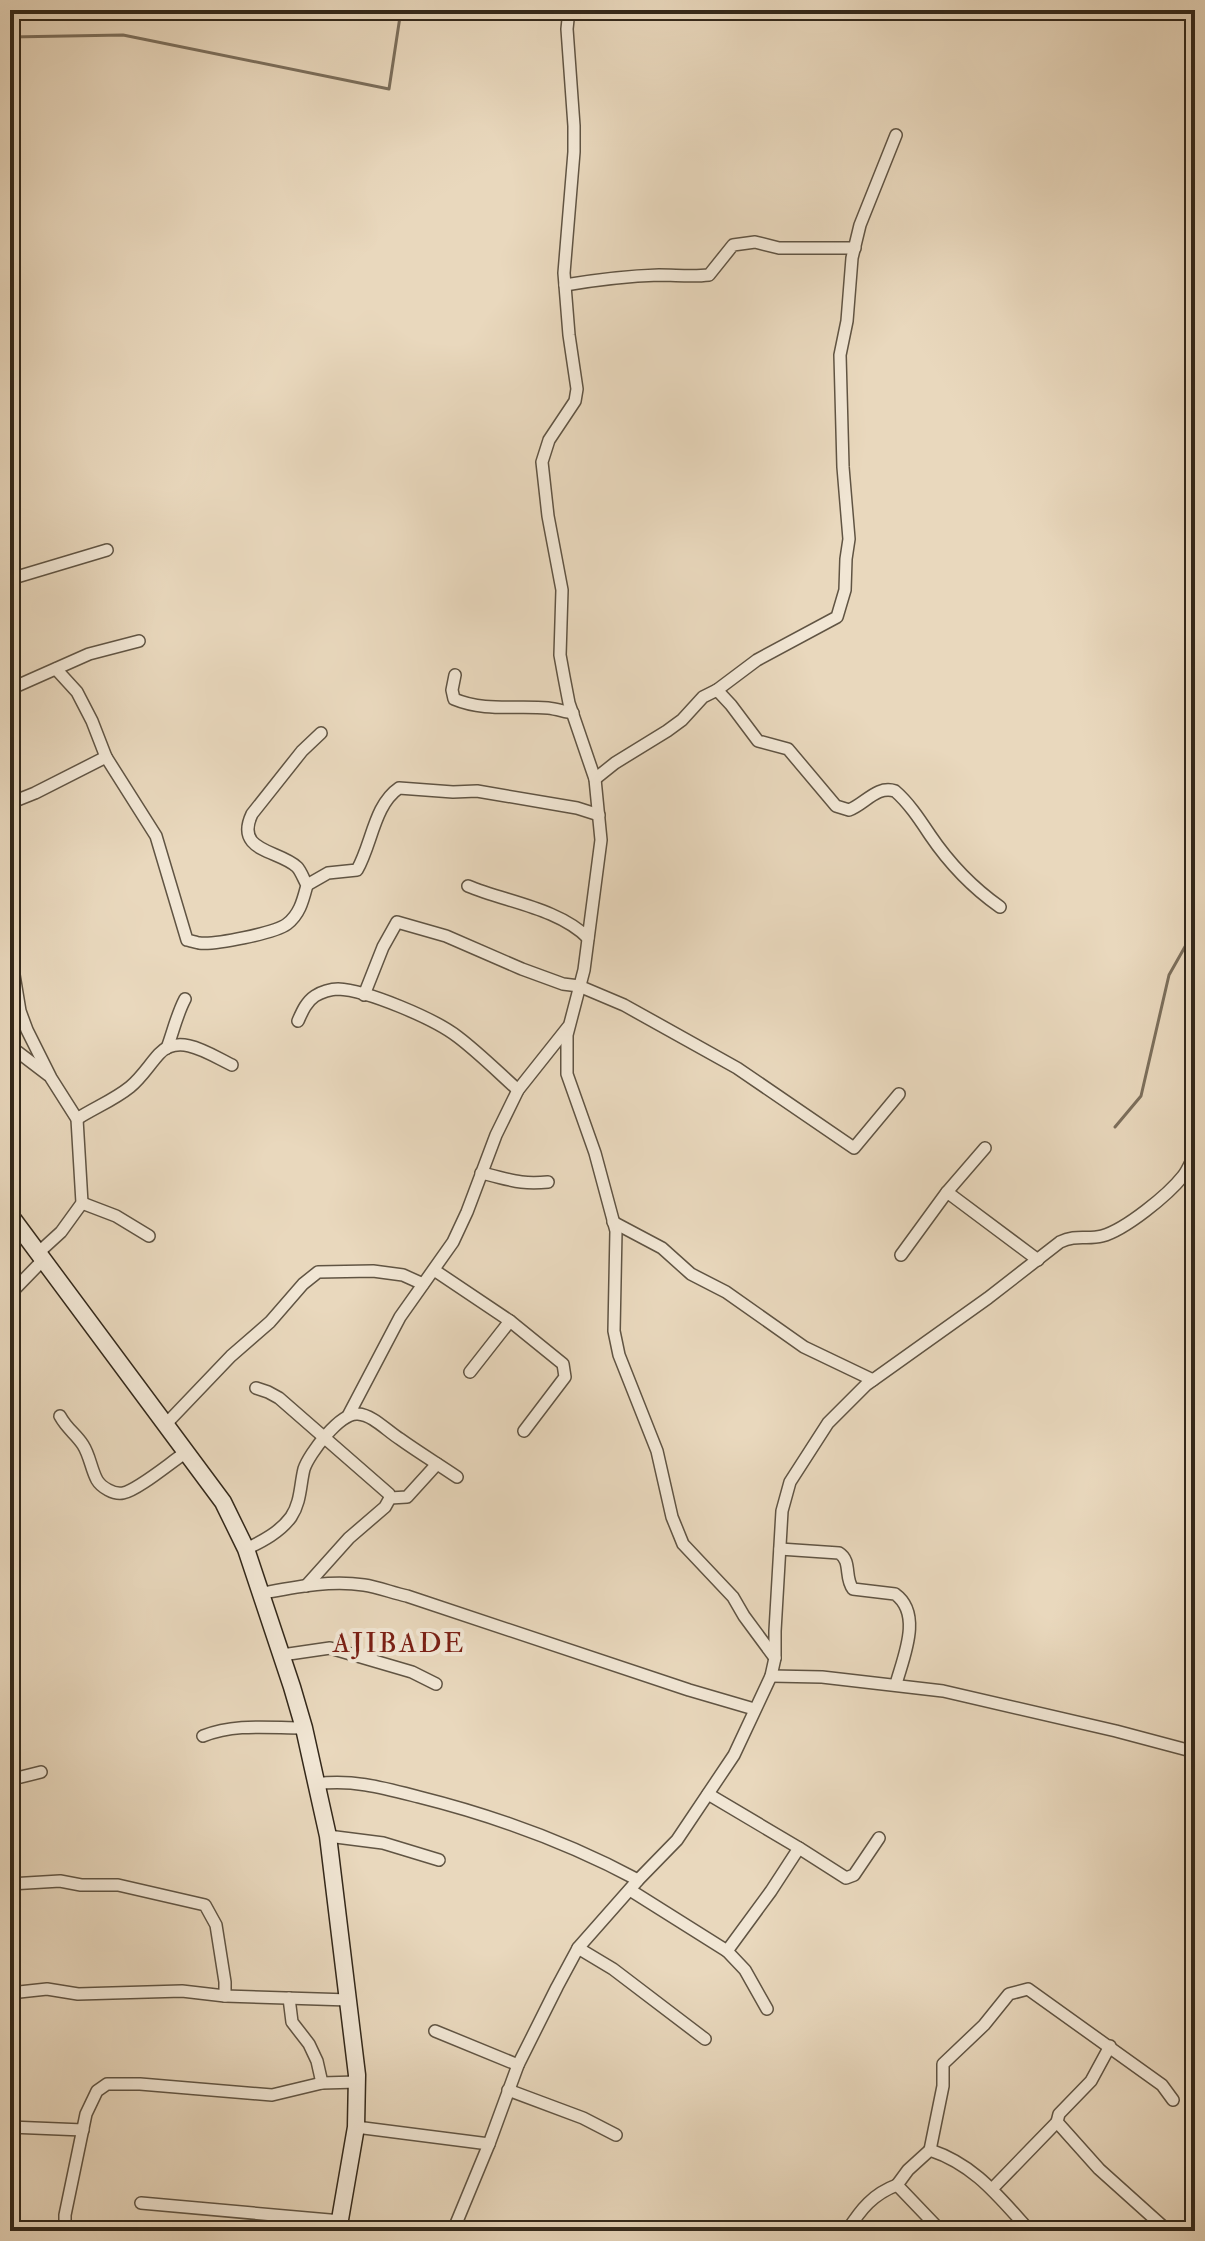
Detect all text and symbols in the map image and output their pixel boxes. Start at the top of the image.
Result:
district label: AJIBADE [332,1626,465,1661]

